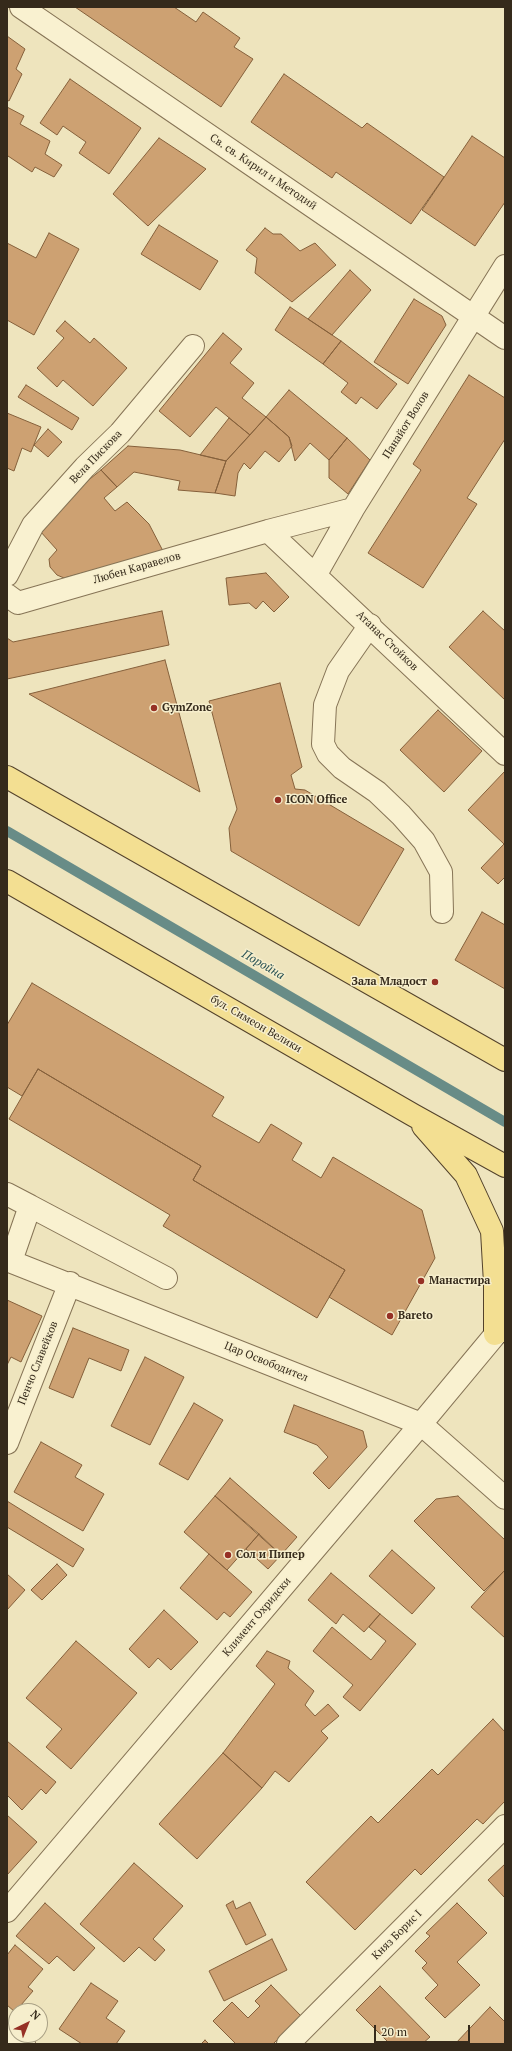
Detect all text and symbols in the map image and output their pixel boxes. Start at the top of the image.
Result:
street label: Св. св. Кирил и Методий [207,131,319,213]
street label: Панайот Волов [380,389,432,461]
street label: Вела Пискова [67,427,125,487]
street label: Любен Каравелов [92,549,182,587]
street label: Атанас Стойков [353,608,421,674]
place label: GymZone [162,701,212,715]
marker: GymZone [149,703,159,713]
place label: ICON Office [286,793,347,807]
marker: ICON Office [273,795,283,805]
water label: Поройна [239,947,287,983]
place label: Зала Младост [352,975,427,989]
marker: Зала Младост [430,977,440,987]
street label: бул. Симеон Велики [208,992,304,1056]
place label: Манастира [429,1274,490,1288]
marker: Манастира [416,1276,426,1286]
place label: Bareto [398,1309,433,1323]
marker: Bareto [385,1311,395,1321]
street label: Пенчо Славейков [15,1319,61,1407]
street label: Цар Освободител [222,1339,310,1385]
place label: Сол и Пипер [236,1548,305,1562]
marker: Сол и Пипер [223,1550,233,1560]
street label: Климент Охридски [220,1575,294,1659]
street label: Княз Борис I [369,1907,425,1963]
north arrow [8,2003,48,2043]
text: N [28,2007,43,2023]
scale bar [376,2017,472,2043]
text: 20 m [381,2024,407,2039]

